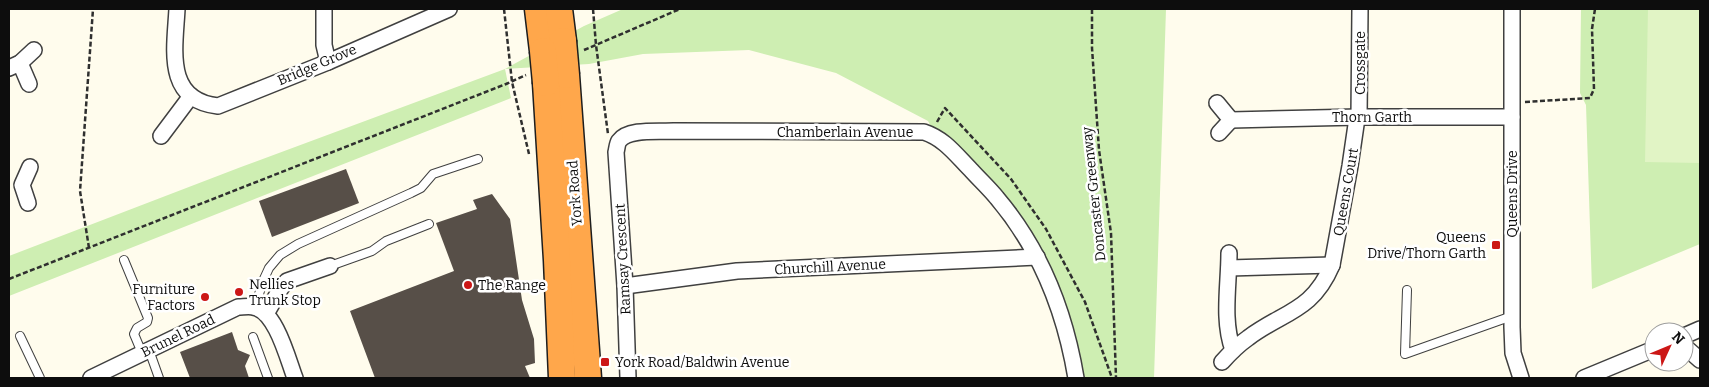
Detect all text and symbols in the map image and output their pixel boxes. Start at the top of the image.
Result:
street label: Crossgate [1352,31,1369,95]
street label: Bridge Grove [275,41,359,89]
street label: Thorn Garth [1332,109,1412,126]
street label: Chamberlain Avenue [777,124,913,141]
street label: Doncaster Greenway [1078,125,1110,262]
street label: Queens Court [1330,147,1362,237]
street label: Queens Drive [1504,150,1521,238]
street label: York Road [564,160,586,226]
street label: Ramsay Crescent [612,203,634,315]
place label: Queens Drive/Thorn Garth [1367,229,1486,262]
marker: Queens Drive/Thorn Garth [1490,239,1502,251]
street label: Churchill Avenue [774,256,886,278]
place label: Nellies Trunk Stop [249,276,321,309]
place label: The Range [478,277,546,294]
marker: The Range [462,279,474,291]
place label: Furniture Factors [132,281,195,314]
marker: Nellies Trunk Stop [233,286,245,298]
marker: Furniture Factors [199,291,211,303]
street label: Brunel Road [138,311,218,361]
north arrow [1644,322,1694,372]
text: N [1668,329,1688,348]
place label: York Road/Baldwin Avenue [615,354,789,371]
marker: York Road/Baldwin Avenue [599,356,611,368]

